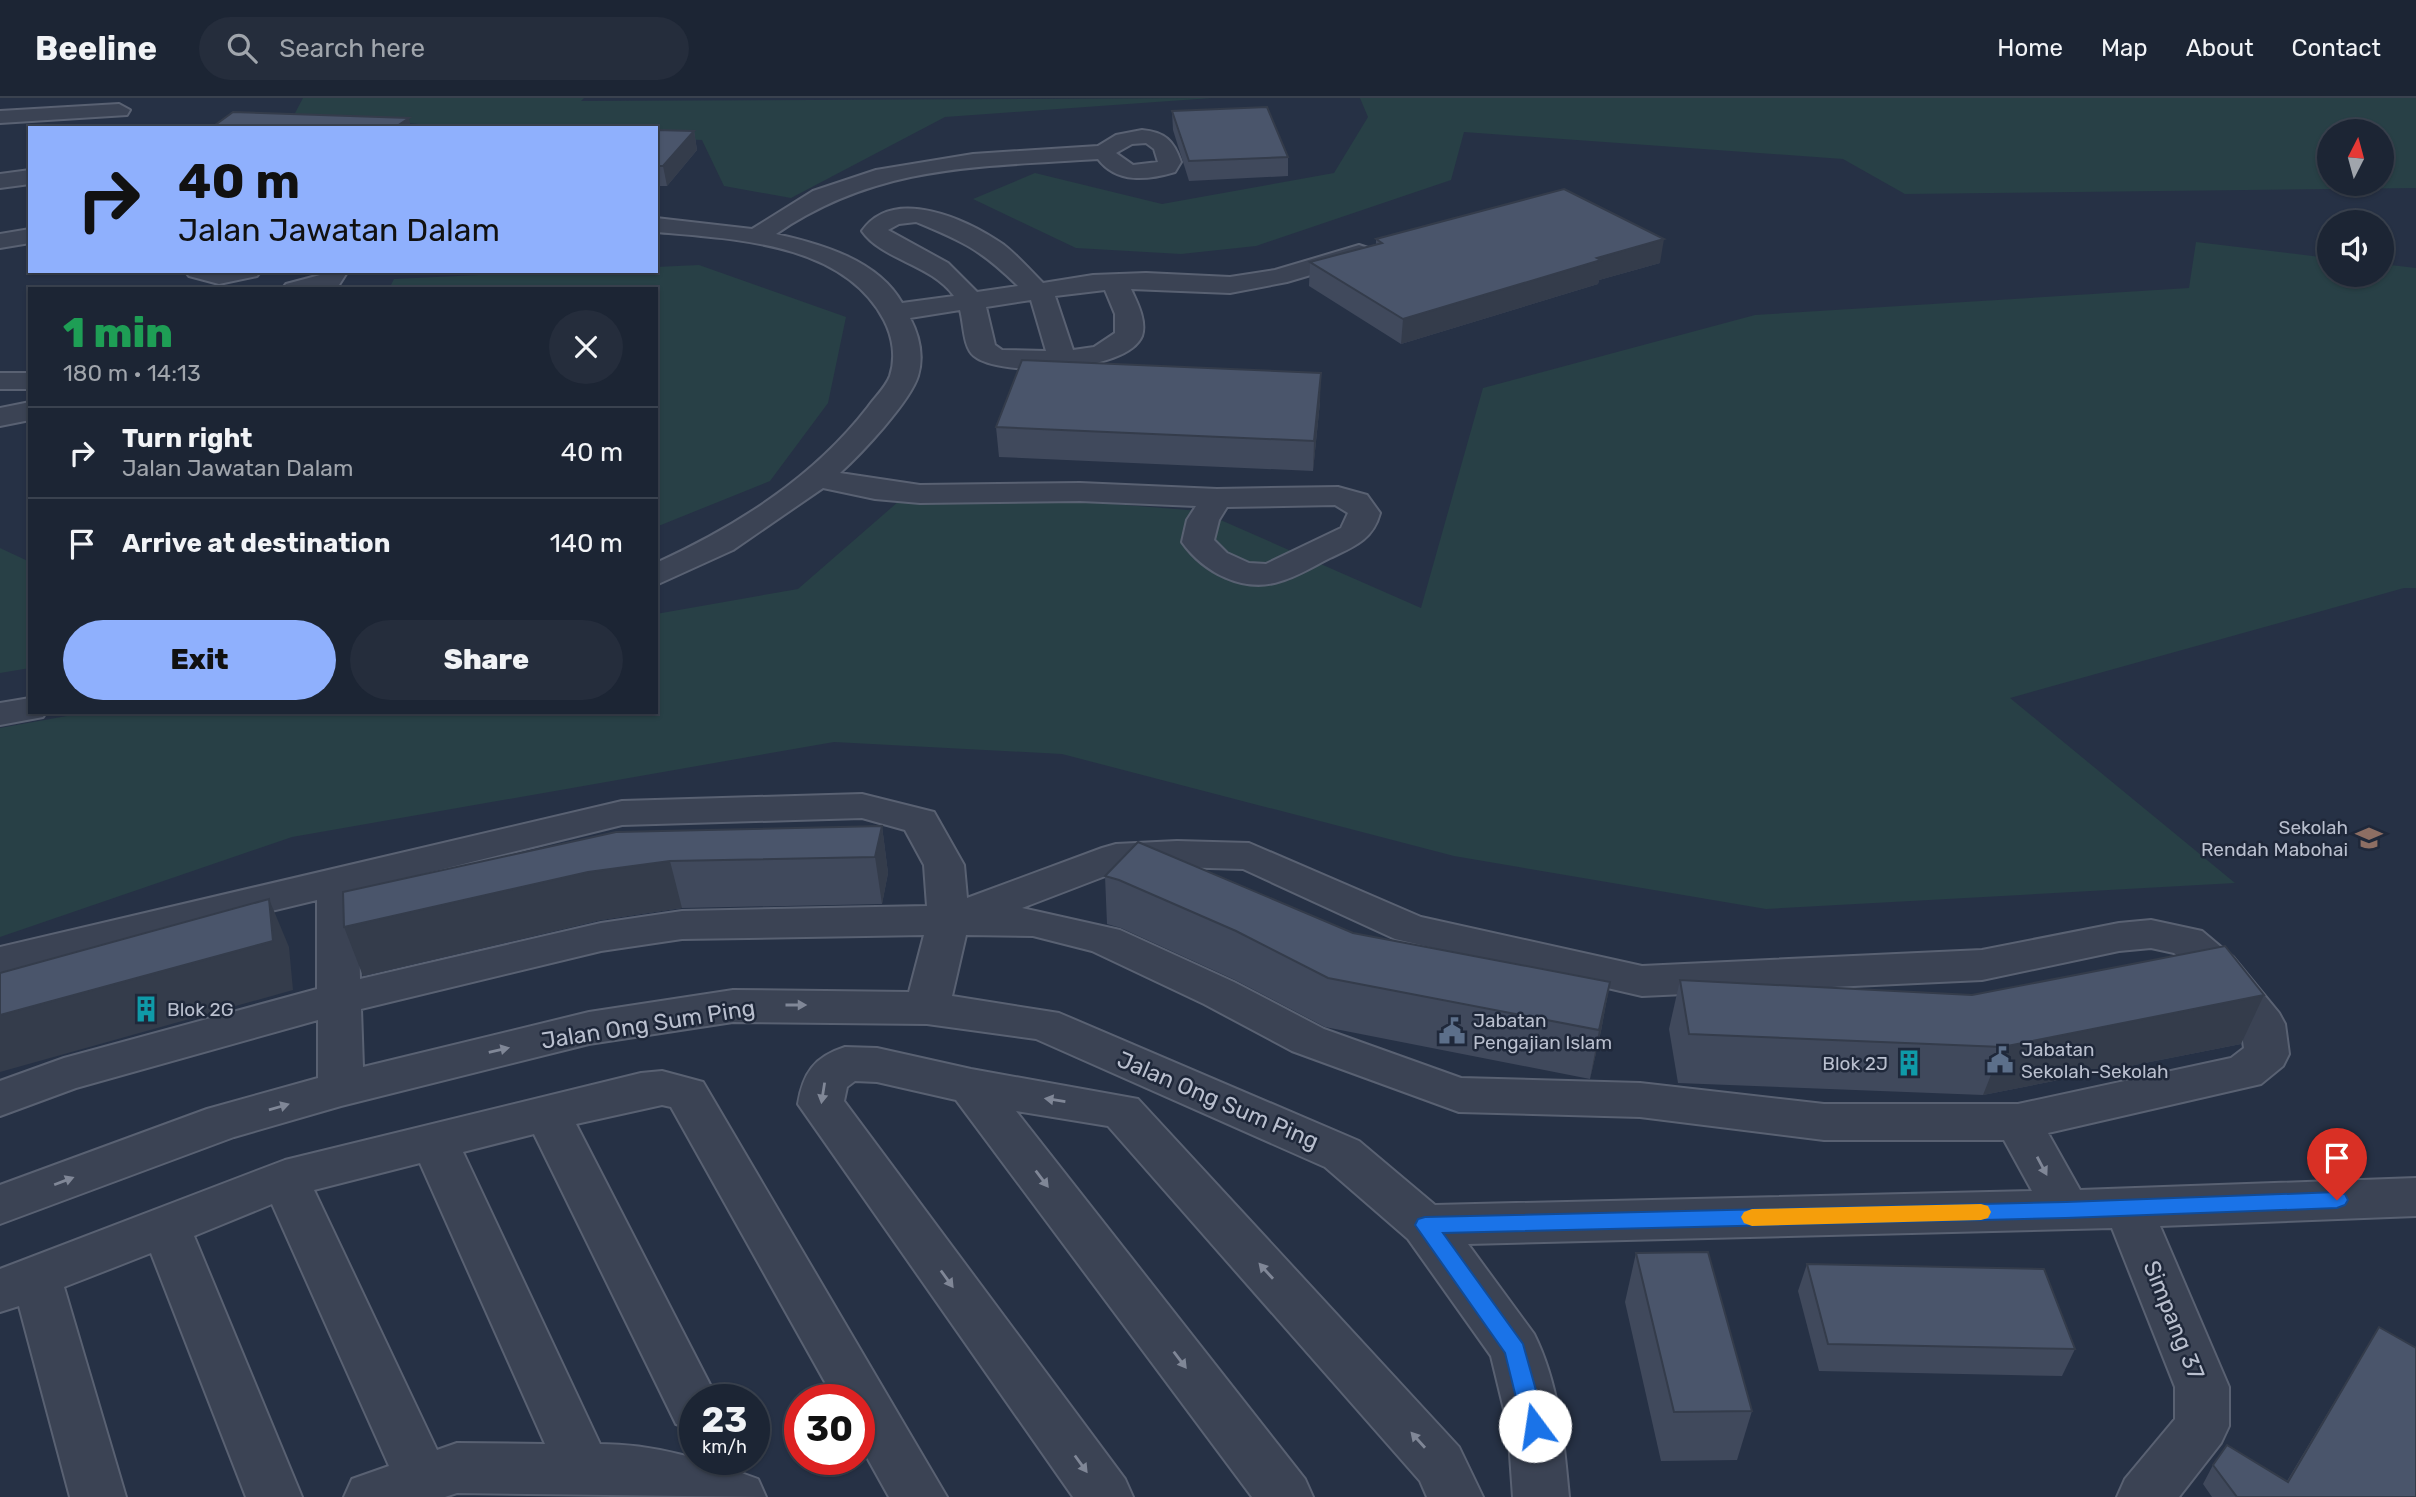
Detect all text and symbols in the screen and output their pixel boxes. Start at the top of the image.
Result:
search box [199,17,689,80]
text: Beeline [35,29,157,68]
icon: search [223,29,261,67]
text: Search here [279,33,425,64]
text: Home [1997,34,2063,62]
text: Map [2101,34,2148,62]
text: About [2186,34,2254,62]
text: Contact [2292,34,2381,62]
north arrow [2317,119,2394,196]
map controls [2317,119,2394,287]
text: 40 m [178,152,300,210]
icon: right [63,154,154,245]
button: sound [2317,210,2394,287]
text: Jalan Jawatan Dalam [178,211,500,249]
text: 1 min [63,308,173,358]
button: close [549,310,623,384]
text: 180 m · 14:13 [63,359,201,387]
text: Turn right [122,423,252,454]
icon: right [63,434,101,472]
text: 40 m [561,437,623,468]
text: Jalan Jawatan Dalam [122,454,353,482]
icon: arrive [63,525,101,563]
text: Arrive at destination [122,528,390,559]
text: 140 m [550,528,623,559]
button: Exit [63,620,336,700]
button: Share [350,620,623,700]
place label: Sekolah Rendah Mabohai [2201,816,2348,861]
school or university icon: Sekolah Rendah Mabohai [2354,823,2384,853]
street label: Jalan Ong Sum Ping [539,993,757,1055]
building icon: Blok 2G [131,994,161,1024]
place label: Blok 2G [167,998,234,1021]
one-way arrow [785,999,807,1011]
place label: Jabatan Pengajian Islam [1473,1009,1612,1054]
public building icon: Jabatan Pengajian Islam [1437,1016,1467,1046]
place label: Jabatan Sekolah-Sekolah [2021,1038,2169,1083]
one-way arrow [488,1044,510,1055]
street label: Jalan Ong Sum Ping [1113,1045,1323,1155]
public building icon: Jabatan Sekolah-Sekolah [1985,1045,2015,1075]
building icon: Blok 2J [1894,1048,1924,1078]
place label: Blok 2J [1822,1052,1888,1075]
one-way arrow [817,1082,828,1104]
one-way arrow [1044,1094,1066,1105]
one-way arrow [268,1101,289,1111]
pin [2307,1128,2367,1200]
icon: arrive [2318,1139,2356,1177]
one-way arrow [2036,1156,2048,1176]
one-way arrow [1034,1170,1048,1188]
one-way arrow [53,1175,74,1186]
street label: Simpang 37 [2137,1257,2211,1384]
one-way arrow [1258,1262,1274,1280]
one-way arrow [940,1270,954,1288]
one-way arrow [1172,1350,1187,1368]
speed limit sign: 30 [784,1384,875,1475]
position arrow [1498,1389,1572,1463]
text: 23 [702,1399,747,1441]
one-way arrow [1411,1432,1427,1449]
text: km/h [702,1436,747,1458]
one-way arrow [1074,1455,1088,1473]

